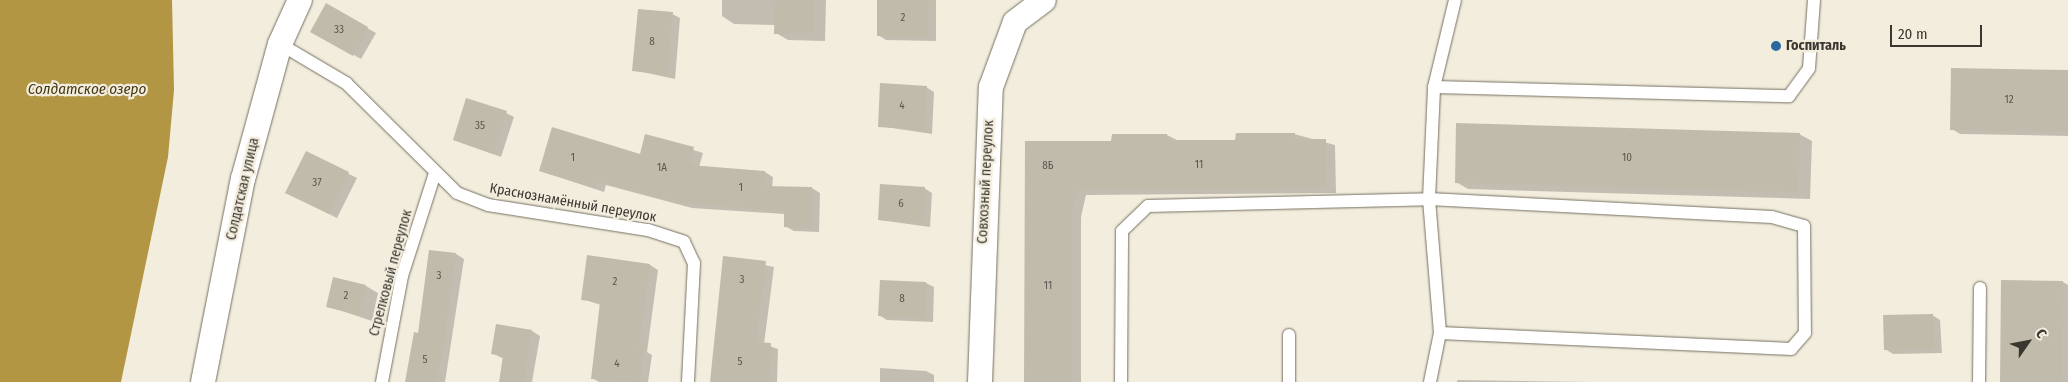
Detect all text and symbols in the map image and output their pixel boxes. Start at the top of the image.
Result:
house number: 2 [901,11,905,25]
scale bar [1893,15,1986,47]
house number: 33 [334,23,344,37]
text: 20 m [1898,25,1928,43]
house number: 8 [649,35,655,49]
place label: Госпиталь [1786,38,1846,54]
marker: Госпиталь [1770,40,1782,52]
water label: Солдатское озеро [28,81,146,99]
house number: 12 [2004,93,2014,107]
house number: 4 [899,99,905,113]
house number: 35 [475,119,485,133]
street label: Совхозный переулок [974,120,998,244]
street label: Солдатская улица [223,136,263,242]
house number: 1 [571,151,575,165]
house number: 10 [1622,151,1632,165]
house number: 11 [1195,158,1203,172]
house number: 8Б [1042,159,1054,173]
house number: 1А [657,161,667,175]
house number: 37 [312,176,322,190]
street label: Краснознамённый переулок [488,180,658,226]
house number: 1 [739,181,743,195]
house number: 6 [898,197,904,211]
street label: Стрелковый переулок [366,208,416,338]
house number: 3 [437,269,441,283]
house number: 3 [740,273,744,287]
house number: 2 [613,275,617,289]
house number: 11 [1044,279,1052,293]
house number: 2 [344,289,348,303]
house number: 8 [899,292,905,306]
north arrow [2003,317,2053,367]
text: С [2032,326,2050,341]
house number: 5 [422,353,428,367]
house number: 5 [737,355,743,369]
house number: 4 [614,357,620,371]

